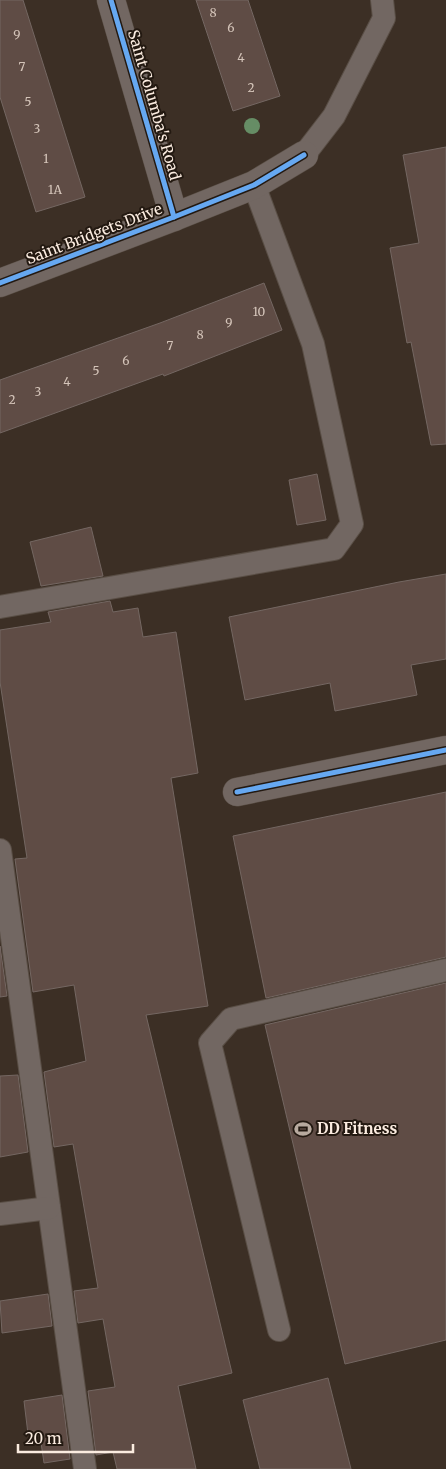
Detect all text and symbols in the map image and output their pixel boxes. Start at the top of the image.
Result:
house number: 8 [209,5,217,20]
house number: 6 [227,20,235,35]
house number: 9 [13,27,21,42]
street label: Saint Columba's Road [124,28,185,182]
house number: 4 [237,50,245,65]
house number: 7 [19,59,26,74]
house number: 2 [247,80,255,95]
house number: 5 [24,94,32,109]
house number: 3 [34,121,41,136]
house number: 1 [43,151,49,166]
house number: 1A [48,182,63,197]
street label: Saint Bridgets Drive [23,199,165,268]
house number: 10 [253,304,266,319]
house number: 9 [225,315,233,330]
house number: 8 [196,327,204,342]
house number: 7 [167,338,174,353]
house number: 6 [122,353,130,368]
house number: 5 [92,363,100,378]
house number: 4 [63,374,71,389]
house number: 3 [35,384,42,399]
house number: 2 [8,392,16,407]
sports icon: DD Fitness [293,1119,313,1139]
place label: DD Fitness [317,1119,397,1138]
scale bar [18,1422,132,1454]
text: 20 m [25,1429,62,1448]

